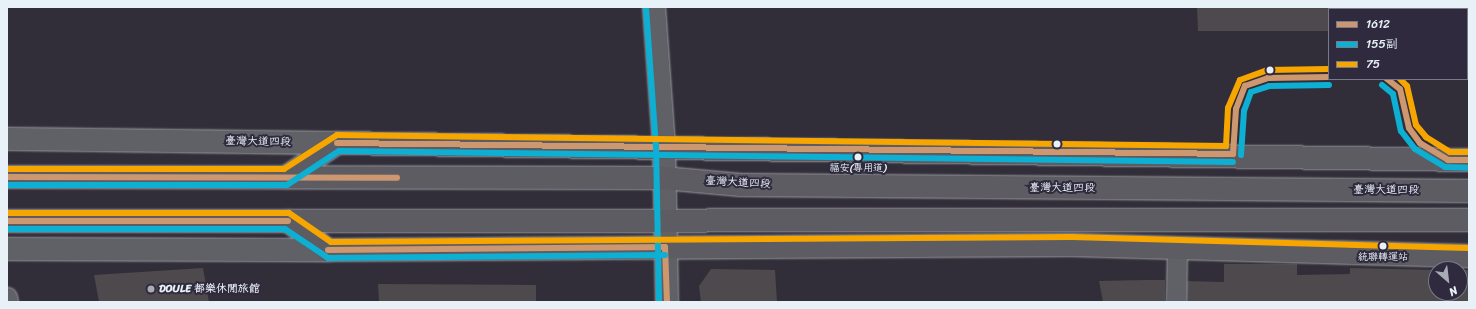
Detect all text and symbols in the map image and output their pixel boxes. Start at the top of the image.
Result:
legend [1328,8,1468,80]
text: 1612 [1366,13,1390,35]
text: 155副 [1366,33,1398,55]
text: 75 [1366,53,1380,75]
unlabelled marker [1265,65,1275,75]
street label: 臺灣大道四段 [225,135,291,149]
unlabelled marker [1052,139,1062,149]
marker: 福安(專用道) [853,152,863,162]
place label: 福安(專用道) [829,163,887,175]
street label: 臺灣大道四段 [705,175,771,191]
street label: 臺灣大道四段 [1029,181,1095,195]
street label: 臺灣大道四段 [1353,183,1419,197]
marker: 統聯轉運站 [1378,241,1388,251]
place label: 統聯轉運站 [1358,252,1408,264]
north arrow [1428,261,1468,301]
text: N [1446,281,1461,301]
place label: DOULE 都樂休閒旅館 [159,282,260,296]
marker: DOULE 都樂休閒旅館 [146,284,156,294]

